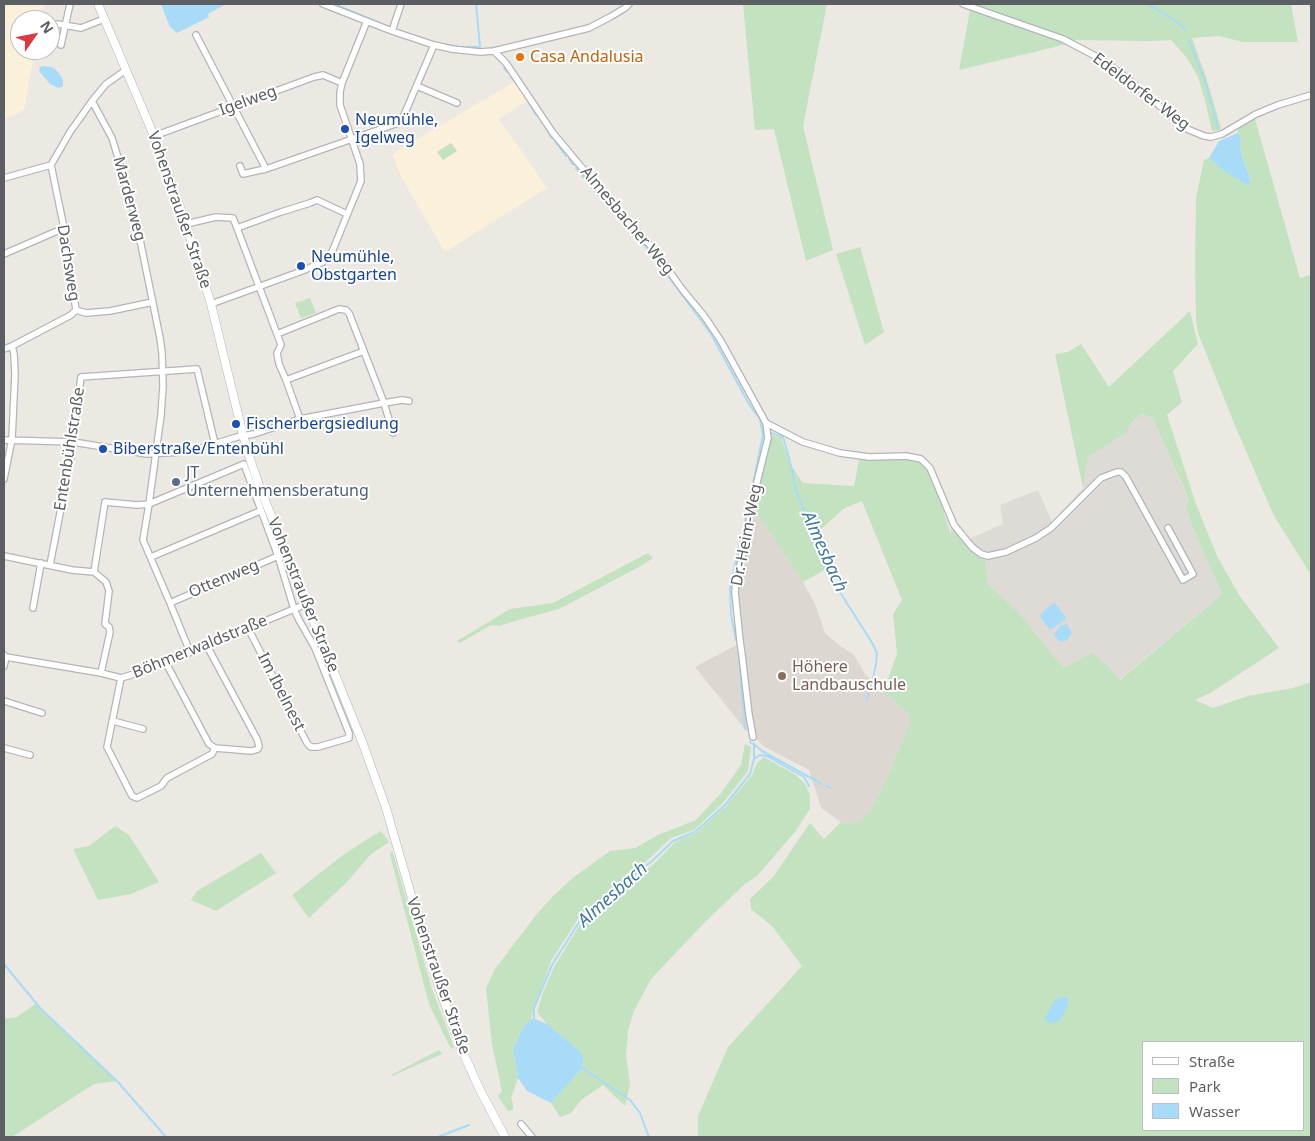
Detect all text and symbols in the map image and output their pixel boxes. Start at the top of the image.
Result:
north arrow [10,10,60,60]
text: N [36,17,58,37]
place label: Casa Andalusia [530,47,644,67]
street label: Edeldorfer Weg [1089,49,1193,135]
marker: Casa Andalusia [514,51,526,63]
street label: Igelweg [217,82,279,120]
place label: Neumühle, Igelweg [355,110,438,148]
marker: Neumühle, Igelweg [339,123,351,135]
street label: Vohenstraußer Straße [143,129,215,291]
street label: Marderweg [109,155,149,243]
street label: Almesbacher Weg [576,163,678,279]
street label: Dachsweg [52,223,84,303]
place label: Neumühle, Obstgarten [311,247,397,285]
marker: Neumühle, Obstgarten [295,260,307,272]
street label: Entenbühlstraße [51,386,89,512]
place label: Fischerbergsiedlung [246,414,399,434]
marker: Fischerbergsiedlung [230,418,242,430]
place label: Biberstraße/Entenbühl [113,439,284,459]
marker: Biberstraße/Entenbühl [97,443,109,455]
place label: JT Unternehmensberatung [186,463,369,501]
marker: JT Unternehmensberatung [170,476,182,488]
street label: Dr.-Heim-Weg [728,482,766,588]
water label: Almesbach [797,508,851,596]
street label: Vohenstraußer Straße [263,515,343,675]
street label: Ottenweg [186,556,262,602]
street label: Böhmerwaldstraße [130,611,270,683]
street label: Im Ibelnest [253,650,309,734]
place label: Höhere Landbauschule [792,657,906,695]
marker: Höhere Landbauschule [776,670,788,682]
water label: Almesbach [574,858,652,932]
street label: Vohenstraußer Straße [402,895,474,1057]
legend [1142,1041,1305,1131]
text: Straße [1189,1051,1235,1071]
text: Park [1189,1076,1221,1096]
text: Wasser [1189,1101,1240,1121]

